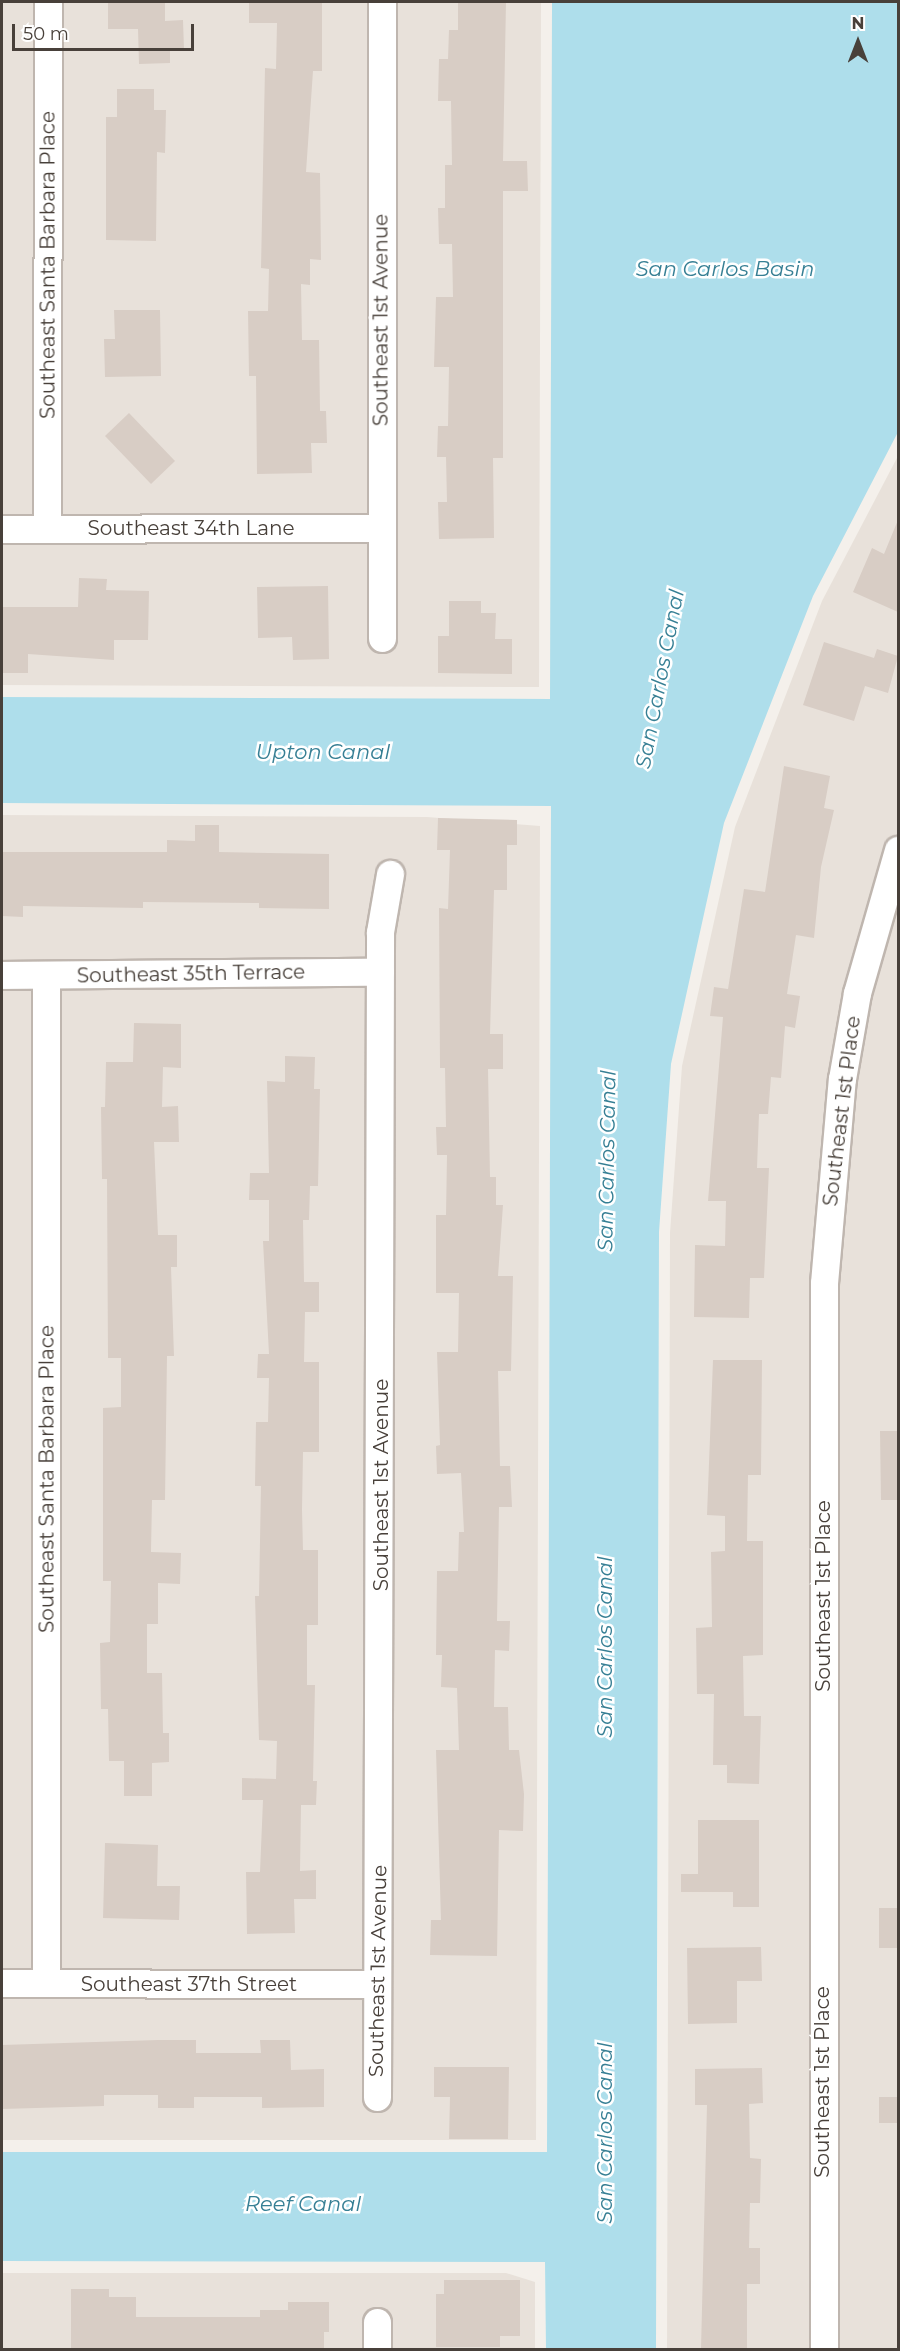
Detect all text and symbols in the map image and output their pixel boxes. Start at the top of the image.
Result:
scale bar [15,12,196,50]
north arrow [828,12,888,72]
text: N [852,14,864,33]
text: 50 m [23,23,69,45]
street label: Southeast Santa Barbara Place [36,111,60,419]
street label: Southeast 1st Avenue [369,214,393,426]
water label: San Carlos Basin [636,256,814,282]
street label: Southeast 34th Lane [87,516,295,540]
water label: San Carlos Canal [630,588,690,770]
water label: Upton Canal [256,739,390,765]
street label: Southeast 35th Terrace [77,960,305,988]
street label: Southeast 1st Place [818,1014,866,1208]
water label: San Carlos Canal [593,1070,621,1252]
street label: Southeast Santa Barbara Place [35,1325,59,1633]
street label: Southeast 1st Avenue [369,1379,393,1591]
street label: Southeast 1st Place [811,1500,835,1692]
water label: San Carlos Canal [592,1556,618,1738]
street label: Southeast 1st Avenue [364,1865,392,2077]
street label: Southeast 37th Street [81,1972,297,1996]
street label: Southeast 1st Place [810,1986,834,2178]
water label: San Carlos Canal [592,2042,618,2224]
water label: Reef Canal [245,2191,361,2217]

